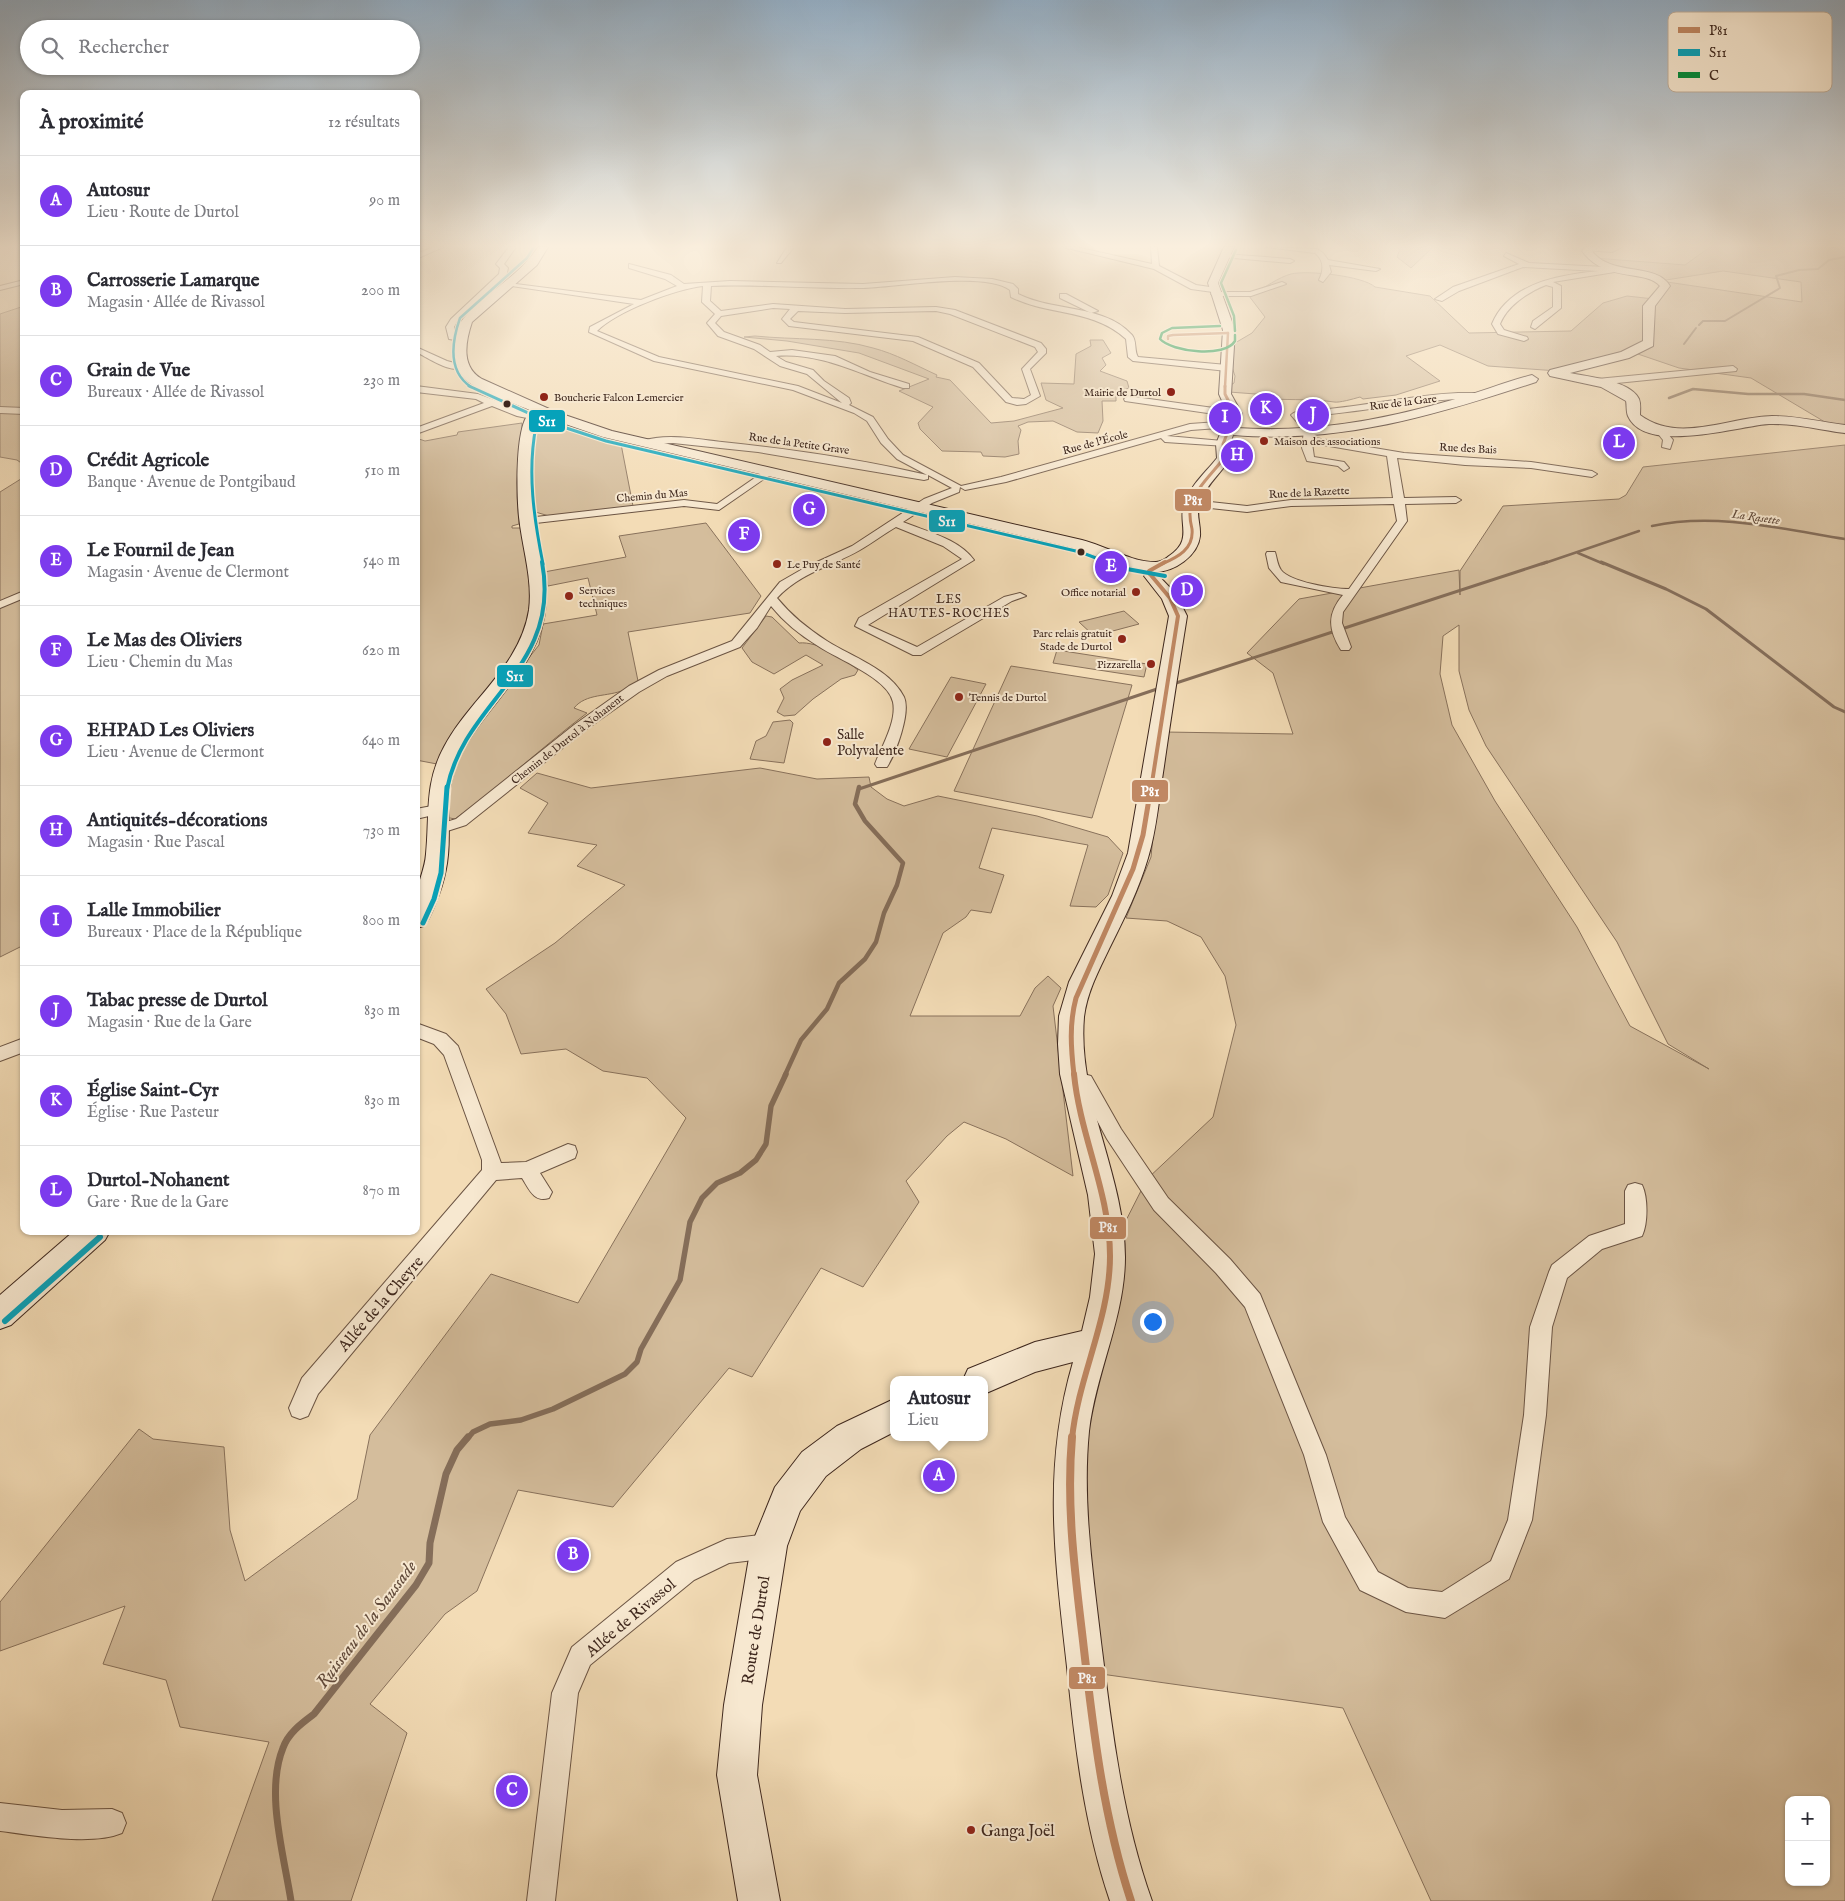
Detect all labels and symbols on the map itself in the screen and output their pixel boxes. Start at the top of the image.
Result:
legend [1668,12,1832,92]
text: P81 [1709,22,1728,40]
text: S11 [1709,44,1727,62]
text: C [1709,67,1719,85]
place label: Mairie de Durtol [1084,386,1161,400]
marker: Mairie de Durtol [1165,386,1177,398]
pin: K [1250,390,1282,428]
marker: Boucherie Falcon Lemercier [538,391,550,403]
place label: Boucherie Falcon Lemercier [554,391,683,405]
street label: Rue de la Gare [1369,392,1437,414]
pin: J [1297,396,1329,434]
unlabelled marker [502,399,512,409]
pin: I [1209,399,1241,437]
line badge: S11 [528,409,566,433]
text: S11 [538,413,556,431]
pin: L [1603,424,1635,462]
street label: Rue de l'École [1061,428,1129,458]
street label: Rue de la Petite Grave [748,430,850,458]
marker: Maison des associations [1258,435,1270,447]
place label: Maison des associations [1274,435,1380,449]
pin: H [1221,437,1253,475]
street label: Rue des Bais [1439,441,1497,458]
street label: Rue de la Razette [1268,484,1350,502]
street label: Chemin du Mas [616,486,688,506]
line badge: P81 [1174,488,1212,512]
pin: G [793,491,825,529]
text: P81 [1184,492,1202,510]
water label: La Rasette [1730,507,1781,528]
line badge: S11 [928,509,966,533]
text: S11 [938,513,956,531]
pin: F [728,516,760,554]
unlabelled marker [1076,547,1086,557]
pin: E [1095,548,1127,586]
marker: Le Puy de Santé [771,558,783,570]
place label: Le Puy de Santé [787,558,861,572]
pin: D [1171,572,1203,610]
place label: Services techniques [579,584,627,611]
place label: Office notarial [1061,586,1126,600]
marker: Office notarial [1130,586,1142,598]
marker: Services techniques [563,590,575,602]
district label: LES HAUTES-ROCHES [888,592,1010,621]
place label: Parc relais gratuit Stade de Durtol [1033,627,1112,654]
marker: Parc relais gratuit Stade de Durtol [1116,633,1128,645]
place label: Pizzarella [1097,658,1141,672]
marker: Pizzarella [1145,658,1157,670]
line badge: S11 [496,664,534,688]
text: S11 [506,668,524,686]
street label: Chemin de Durtol à Nohanent [509,691,627,788]
marker: Tennis de Durtol [953,691,965,703]
place label: Tennis de Durtol [969,691,1047,705]
place label: Salle Polyvalente [837,726,905,760]
marker: Salle Polyvalente [821,736,833,748]
line badge: P81 [1131,779,1169,803]
text: P81 [1141,783,1159,801]
line badge: P81 [1089,1216,1127,1240]
text: P81 [1099,1219,1117,1237]
street label: Allée de la Cheyre [334,1252,428,1357]
your location [1140,1309,1166,1335]
pin: A [923,1457,955,1495]
pin: B [557,1536,589,1574]
water label: Ruisseau de la Saussade [312,1556,423,1693]
street label: Route de Durtol [738,1574,776,1686]
street label: Allée de Rivassol [581,1575,681,1663]
line badge: P81 [1068,1666,1106,1690]
text: P81 [1078,1670,1096,1688]
pin: C [496,1772,528,1810]
place label: Ganga Joël [981,1822,1055,1842]
marker: Ganga Joël [965,1824,977,1836]

